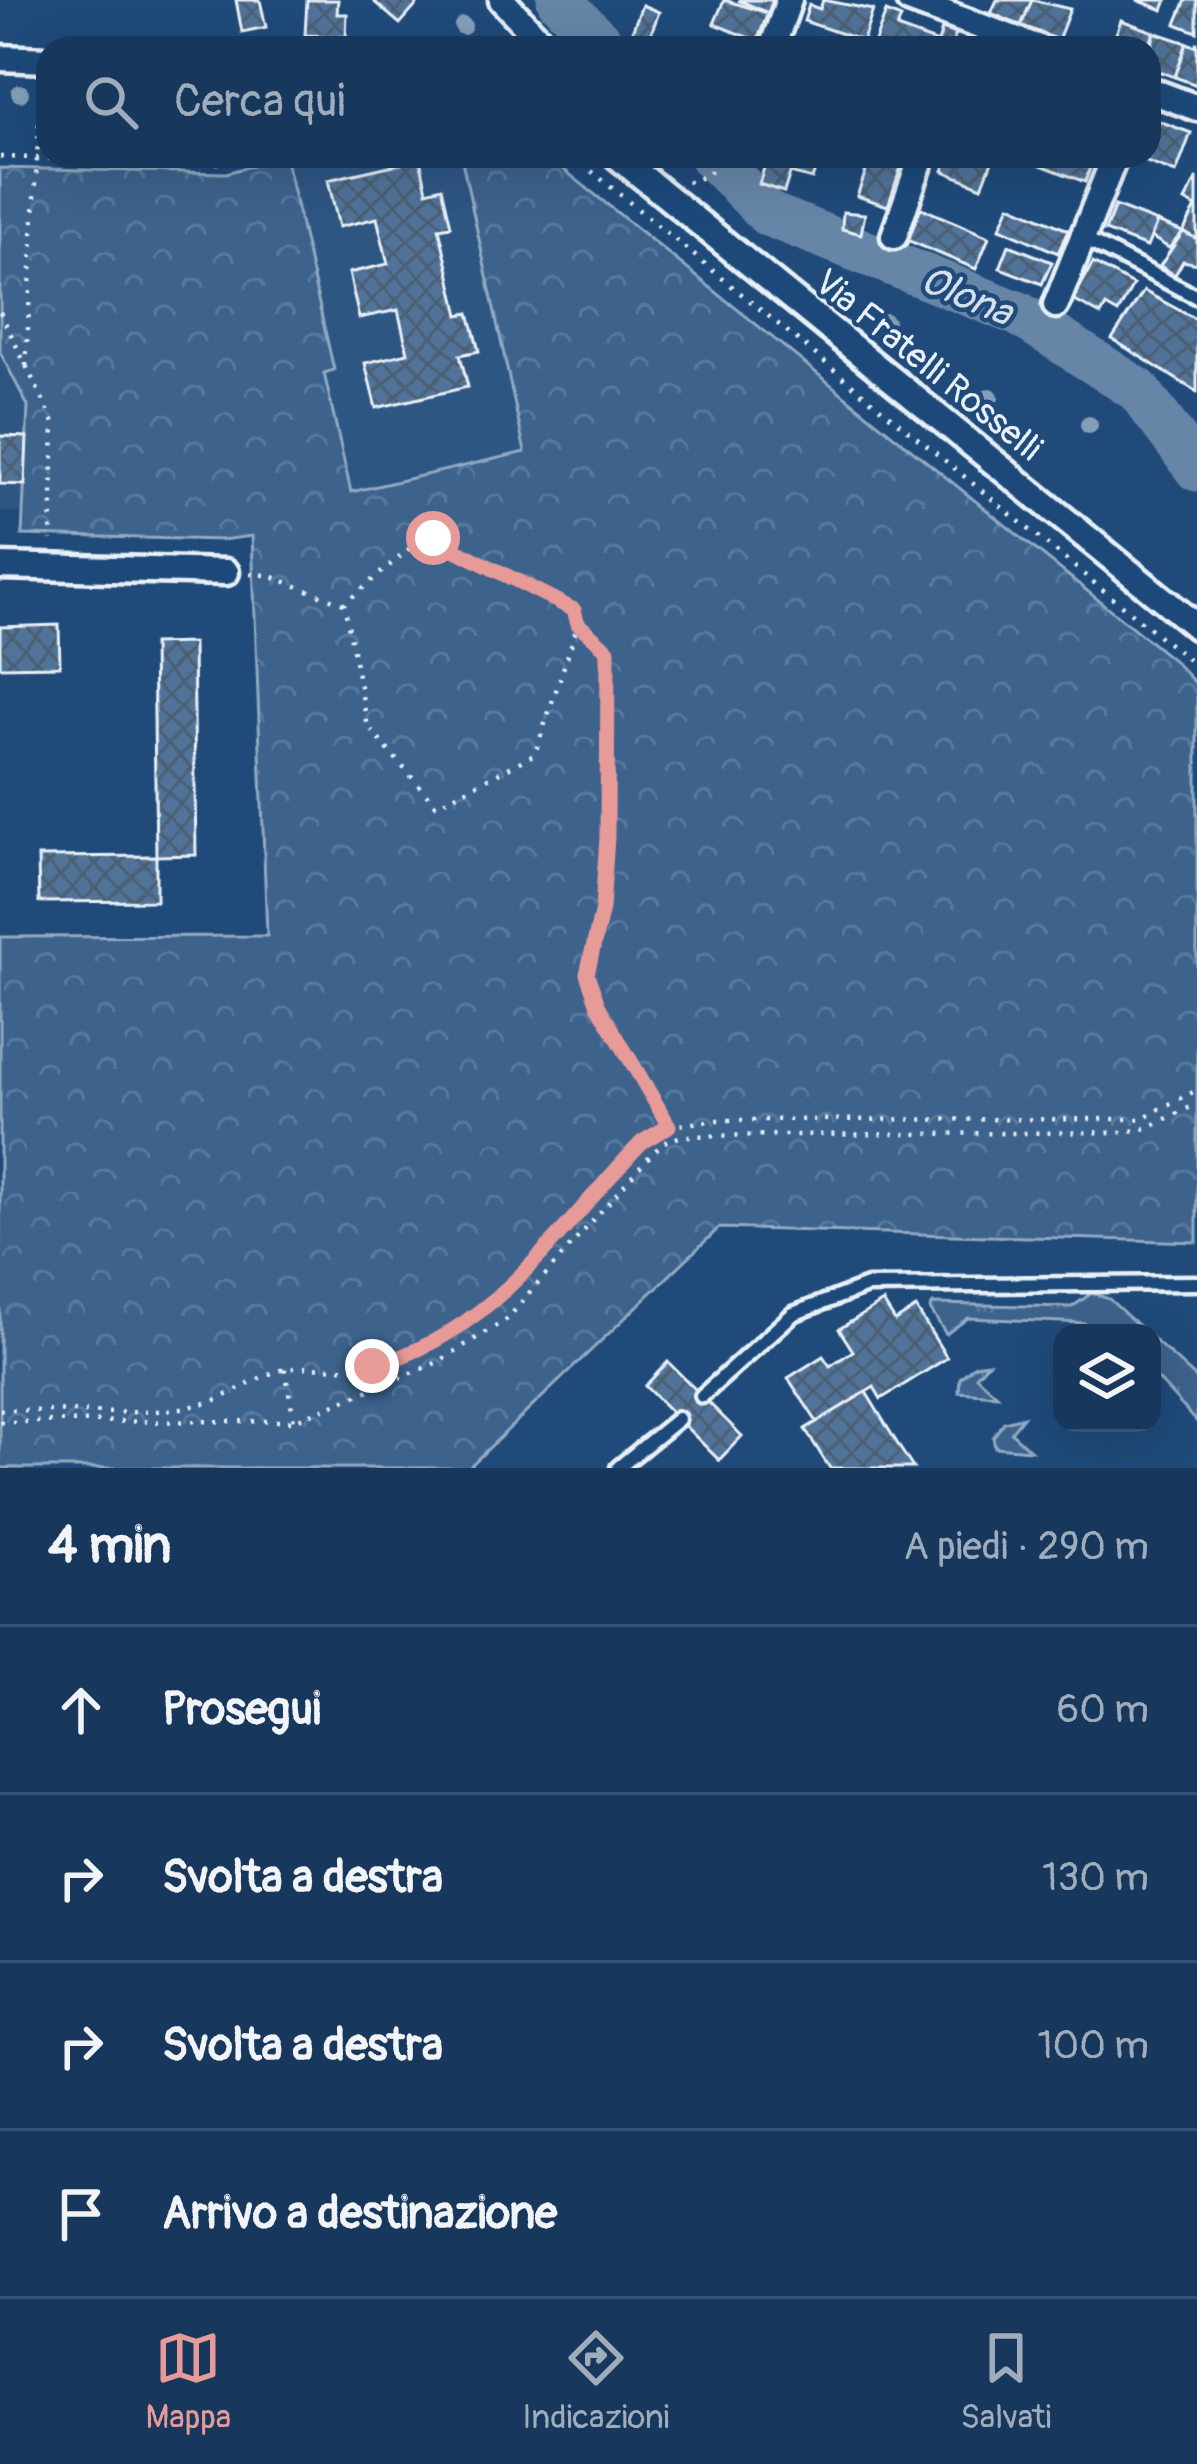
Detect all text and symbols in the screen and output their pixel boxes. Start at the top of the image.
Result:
search box [36,36,1161,168]
icon: search [78,69,144,135]
text: Cerca qui [174,74,345,130]
water label: Olona [913,255,1021,338]
street label: Via Fratelli Rosselli [805,260,1051,471]
route start [406,511,460,565]
map controls [1053,1324,1161,1432]
button: layers [1053,1324,1161,1432]
route end [345,1339,399,1393]
text: 4 min [48,1514,171,1578]
text: A piedi · 290 m [903,1522,1149,1571]
icon: ahead [48,1677,114,1743]
text: Prosegui [162,1682,321,1738]
text: 60 m [1057,1685,1149,1734]
icon: right [48,1845,114,1911]
text: Svolta a destra [162,1850,443,1906]
text: 130 m [1042,1853,1149,1902]
icon: right [48,2013,114,2079]
text: Svolta a destra [162,2018,443,2074]
text: 100 m [1037,2021,1149,2070]
icon: arrive [48,2181,114,2247]
text: Arrivo a destinazione [162,2186,557,2242]
tab: Mappa [146,2325,231,2438]
tab: Indicazioni [522,2325,669,2438]
tab: Salvati [961,2325,1051,2438]

